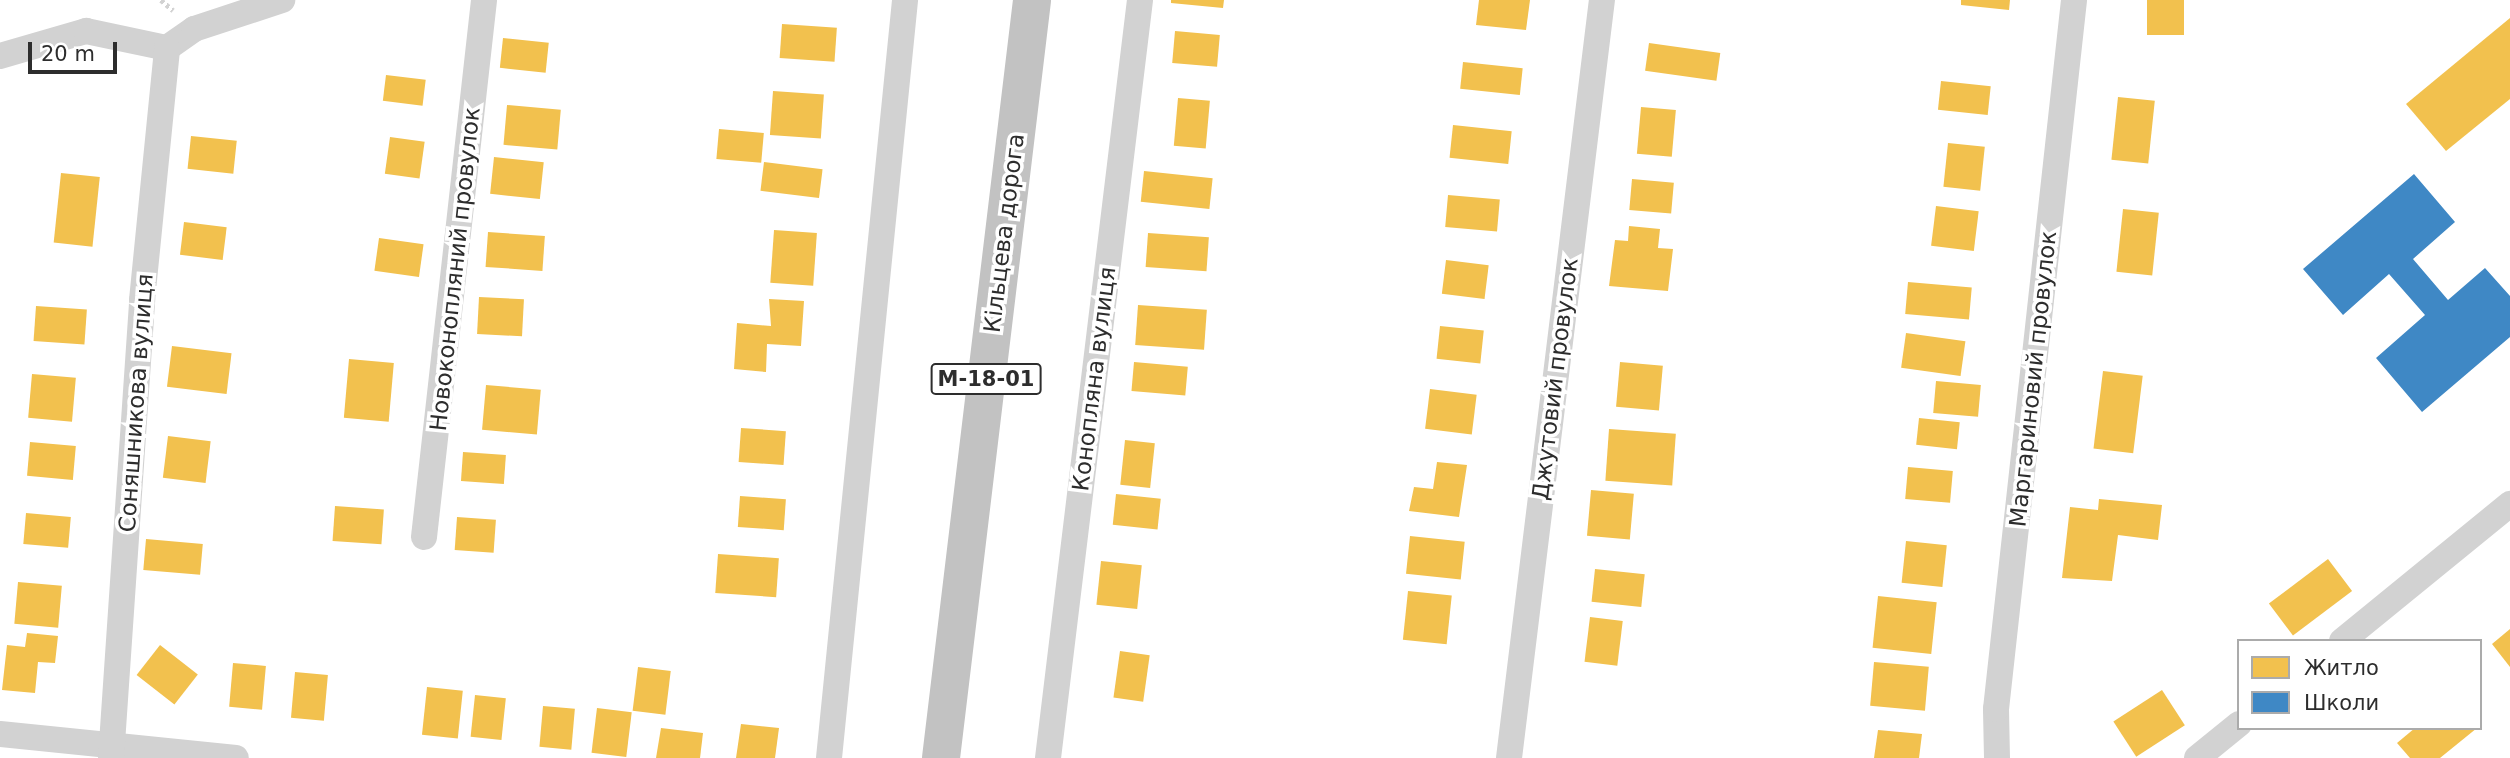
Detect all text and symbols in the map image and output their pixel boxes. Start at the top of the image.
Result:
scale bar [32,28,121,72]
text: 20 m [41,42,95,66]
street label: Новоконопляний провулок [424,106,486,432]
street label: Кільцева дорога [978,132,1030,334]
street label: Маргариновий провулок [2004,230,2062,528]
street label: Джутовий провулок [1526,256,1584,502]
street label: Конопляна вулиця [1067,265,1121,493]
street label: Соняшникова вулиця [113,273,159,533]
road number: М-18-01 [930,362,1042,396]
legend [2237,639,2482,730]
text: Житло [2304,656,2379,680]
text: Школи [2304,691,2379,715]

